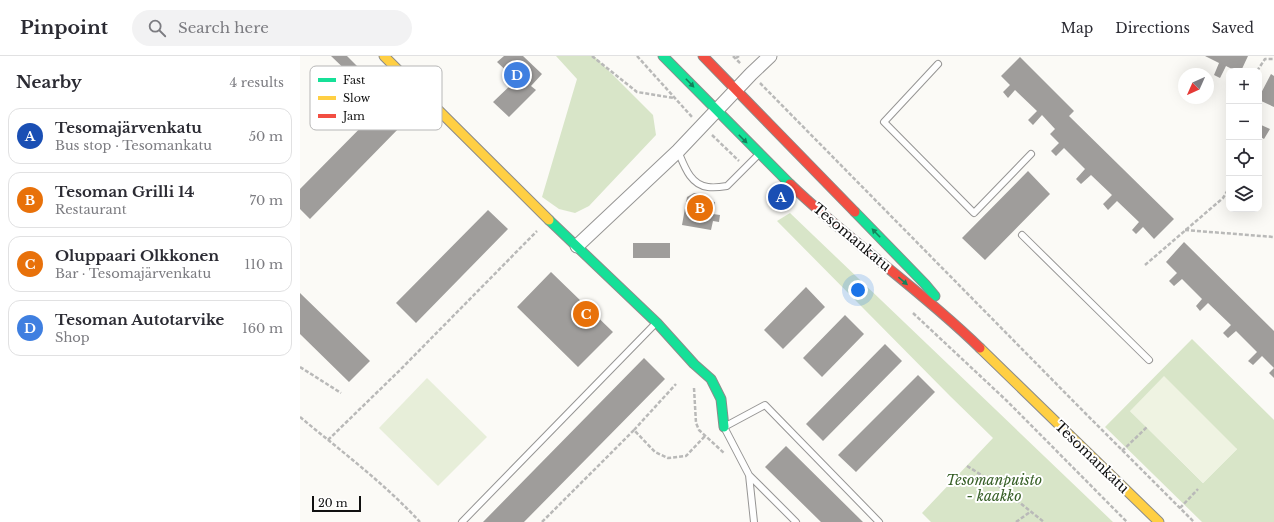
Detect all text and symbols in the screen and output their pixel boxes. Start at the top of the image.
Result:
search box [132,10,412,46]
text: Pinpoint [20,16,108,39]
icon: search [146,17,168,39]
text: Search here [178,18,269,37]
text: Map [1061,19,1093,37]
text: Directions [1115,19,1190,37]
text: Saved [1212,19,1254,37]
pin: D [504,60,530,90]
legend [310,66,442,130]
north arrow [1178,68,1214,104]
map controls [1226,68,1262,212]
button: + [1226,68,1262,104]
text: Nearby [16,72,82,93]
text: Fast [343,73,366,87]
text: 4 results [230,74,284,91]
one-way arrow [685,78,695,88]
text: Slow [343,91,371,105]
button: − [1226,104,1262,140]
text: Jam [341,109,365,123]
text: Tesomajärvenkatu [55,118,202,137]
text: A [25,128,35,145]
text: 50 m [249,128,283,145]
one-way arrow [738,134,748,144]
text: Bus stop · Tesomankatu [55,137,212,154]
button: locate [1226,140,1262,176]
button: layers [1226,176,1262,212]
text: Tesoman Grilli 14 [55,182,195,201]
pin: A [768,182,794,212]
text: B [25,192,35,209]
text: 70 m [250,192,283,209]
pin: B [687,193,713,223]
street label: Tesomankatu [809,199,895,275]
text: Restaurant [55,201,127,218]
one-way arrow [871,228,881,238]
text: Oluppaari Olkkonen [55,246,219,265]
text: C [25,256,35,273]
text: 110 m [244,256,283,273]
text: Bar · Tesomajärvenkatu [55,265,211,282]
one-way arrow [898,277,909,286]
your location [848,280,868,300]
pin: C [573,299,599,329]
text: Tesoman Autotarvike [55,310,224,329]
text: D [24,320,36,337]
text: 160 m [242,320,283,337]
text: Shop [55,329,90,346]
street label: Tesomankatu [1051,417,1133,498]
park label: Tesomanpuisto - kaakko [946,471,1042,505]
scale bar [312,494,361,513]
text: 20 m [318,496,348,510]

